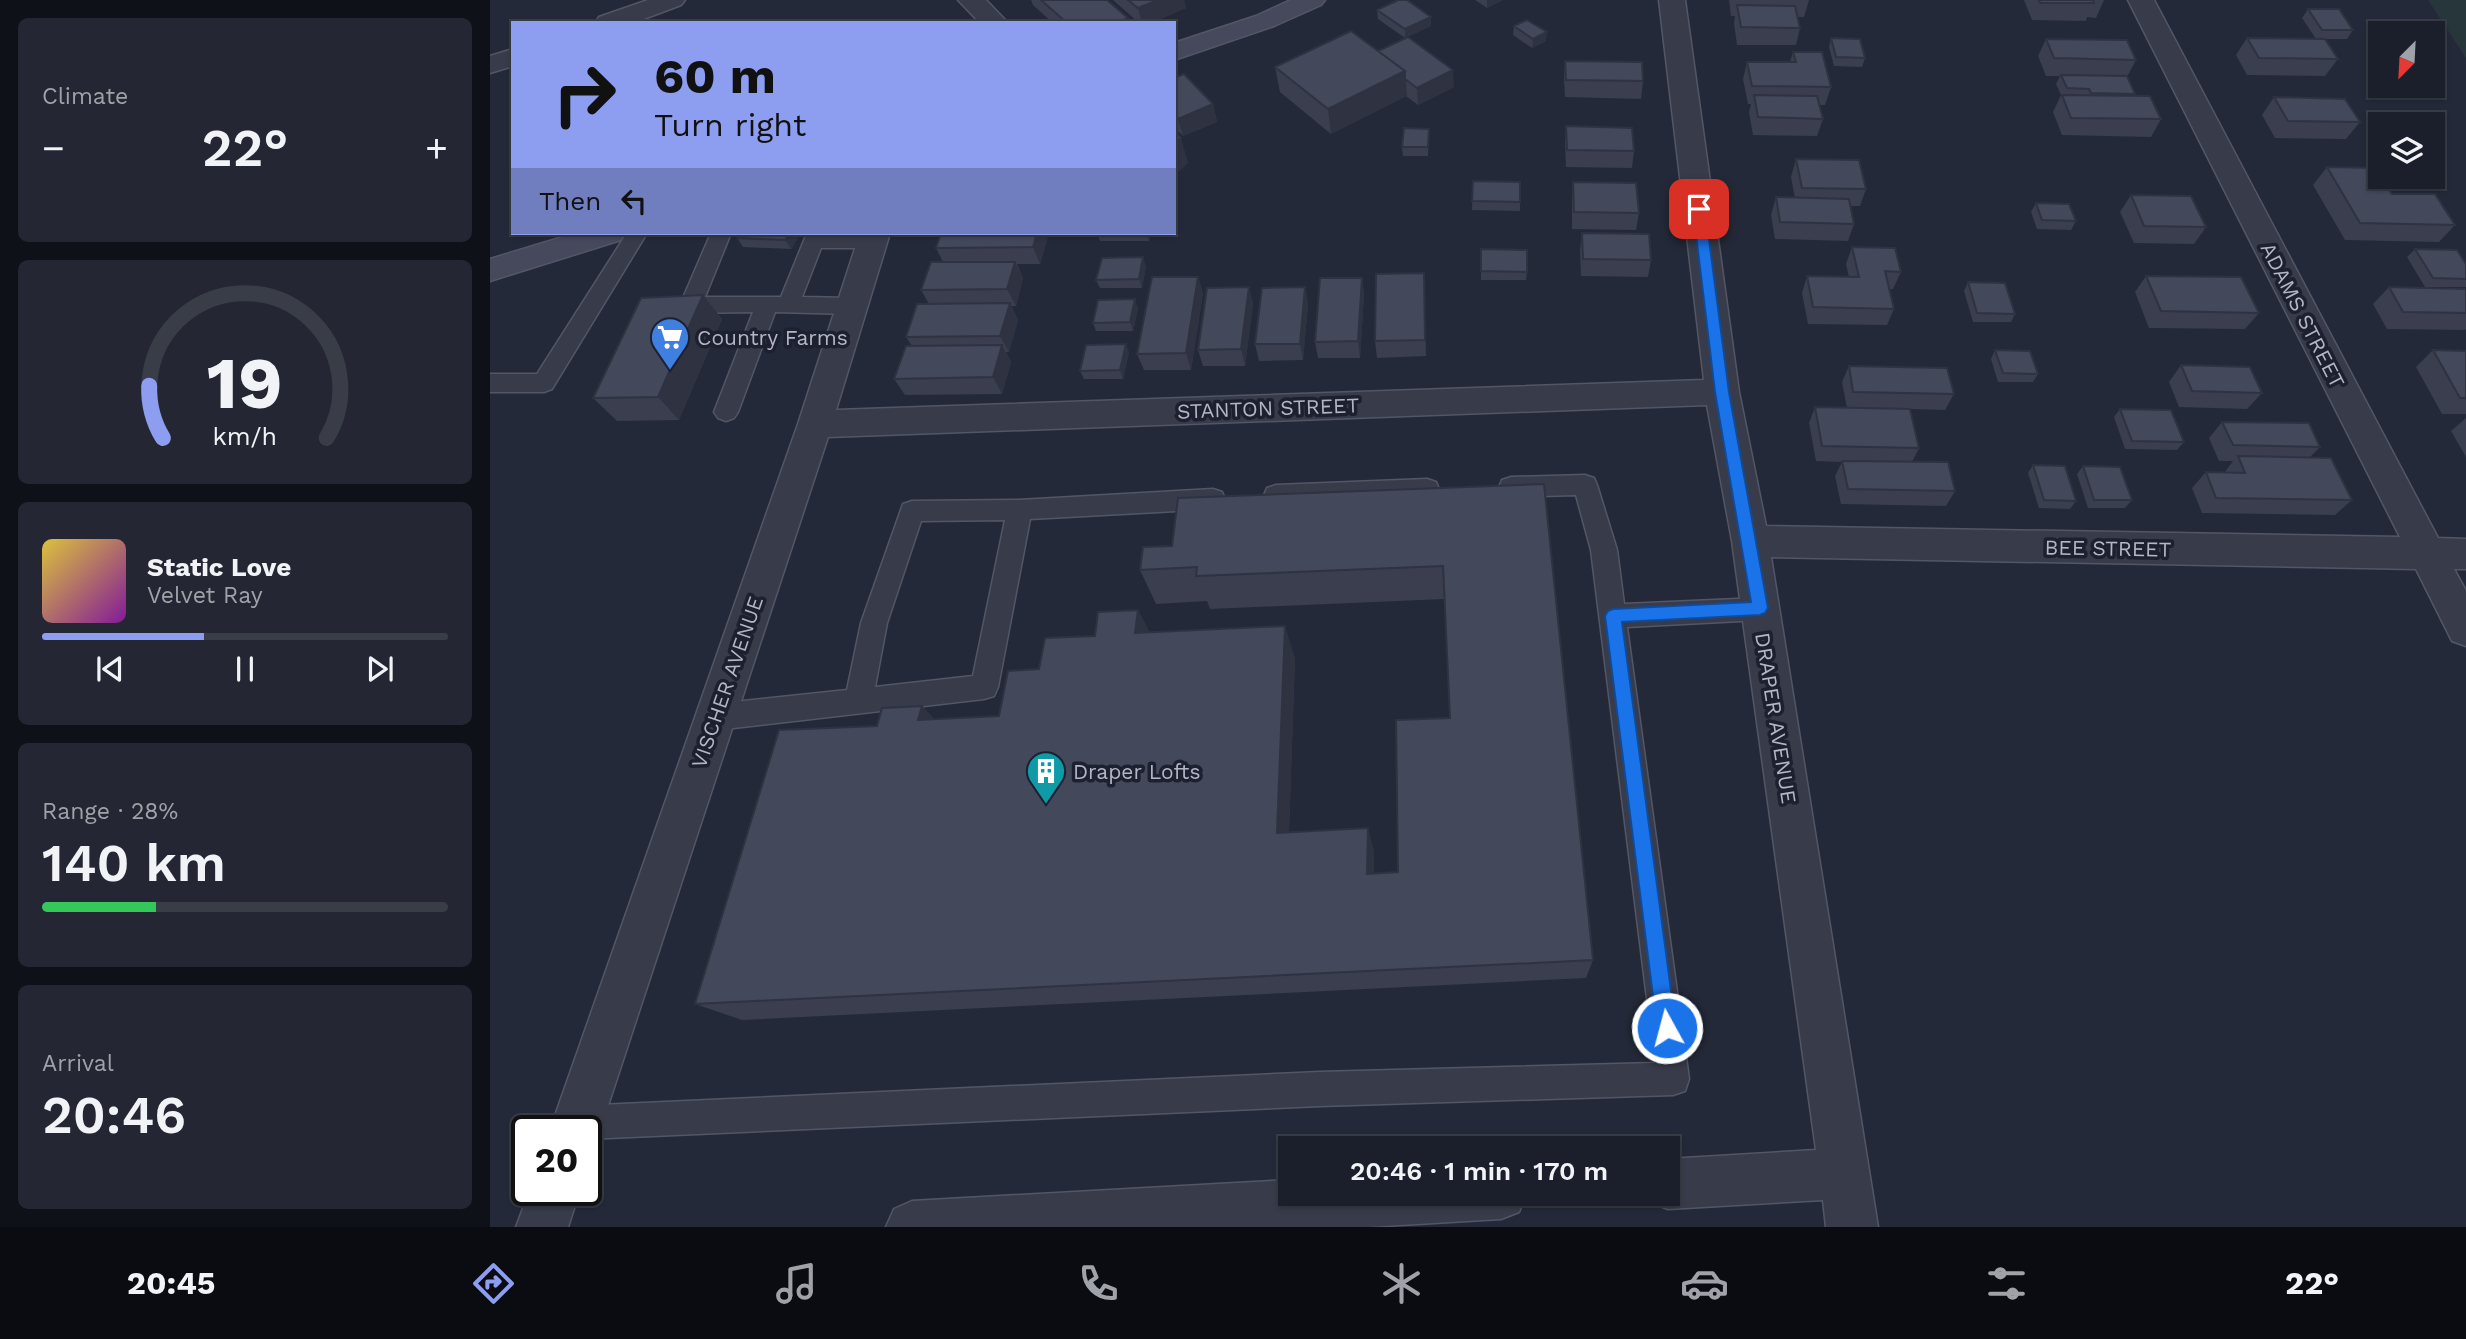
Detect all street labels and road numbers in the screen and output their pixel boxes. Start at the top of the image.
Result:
street label: ADAMS STREET [2256,238,2351,392]
street label: STANTON STREET [1176,392,1360,424]
street label: BEE STREET [2044,534,2172,562]
street label: VISCHER AVENUE [686,593,768,771]
street label: DRAPER AVENUE [1750,631,1802,805]

